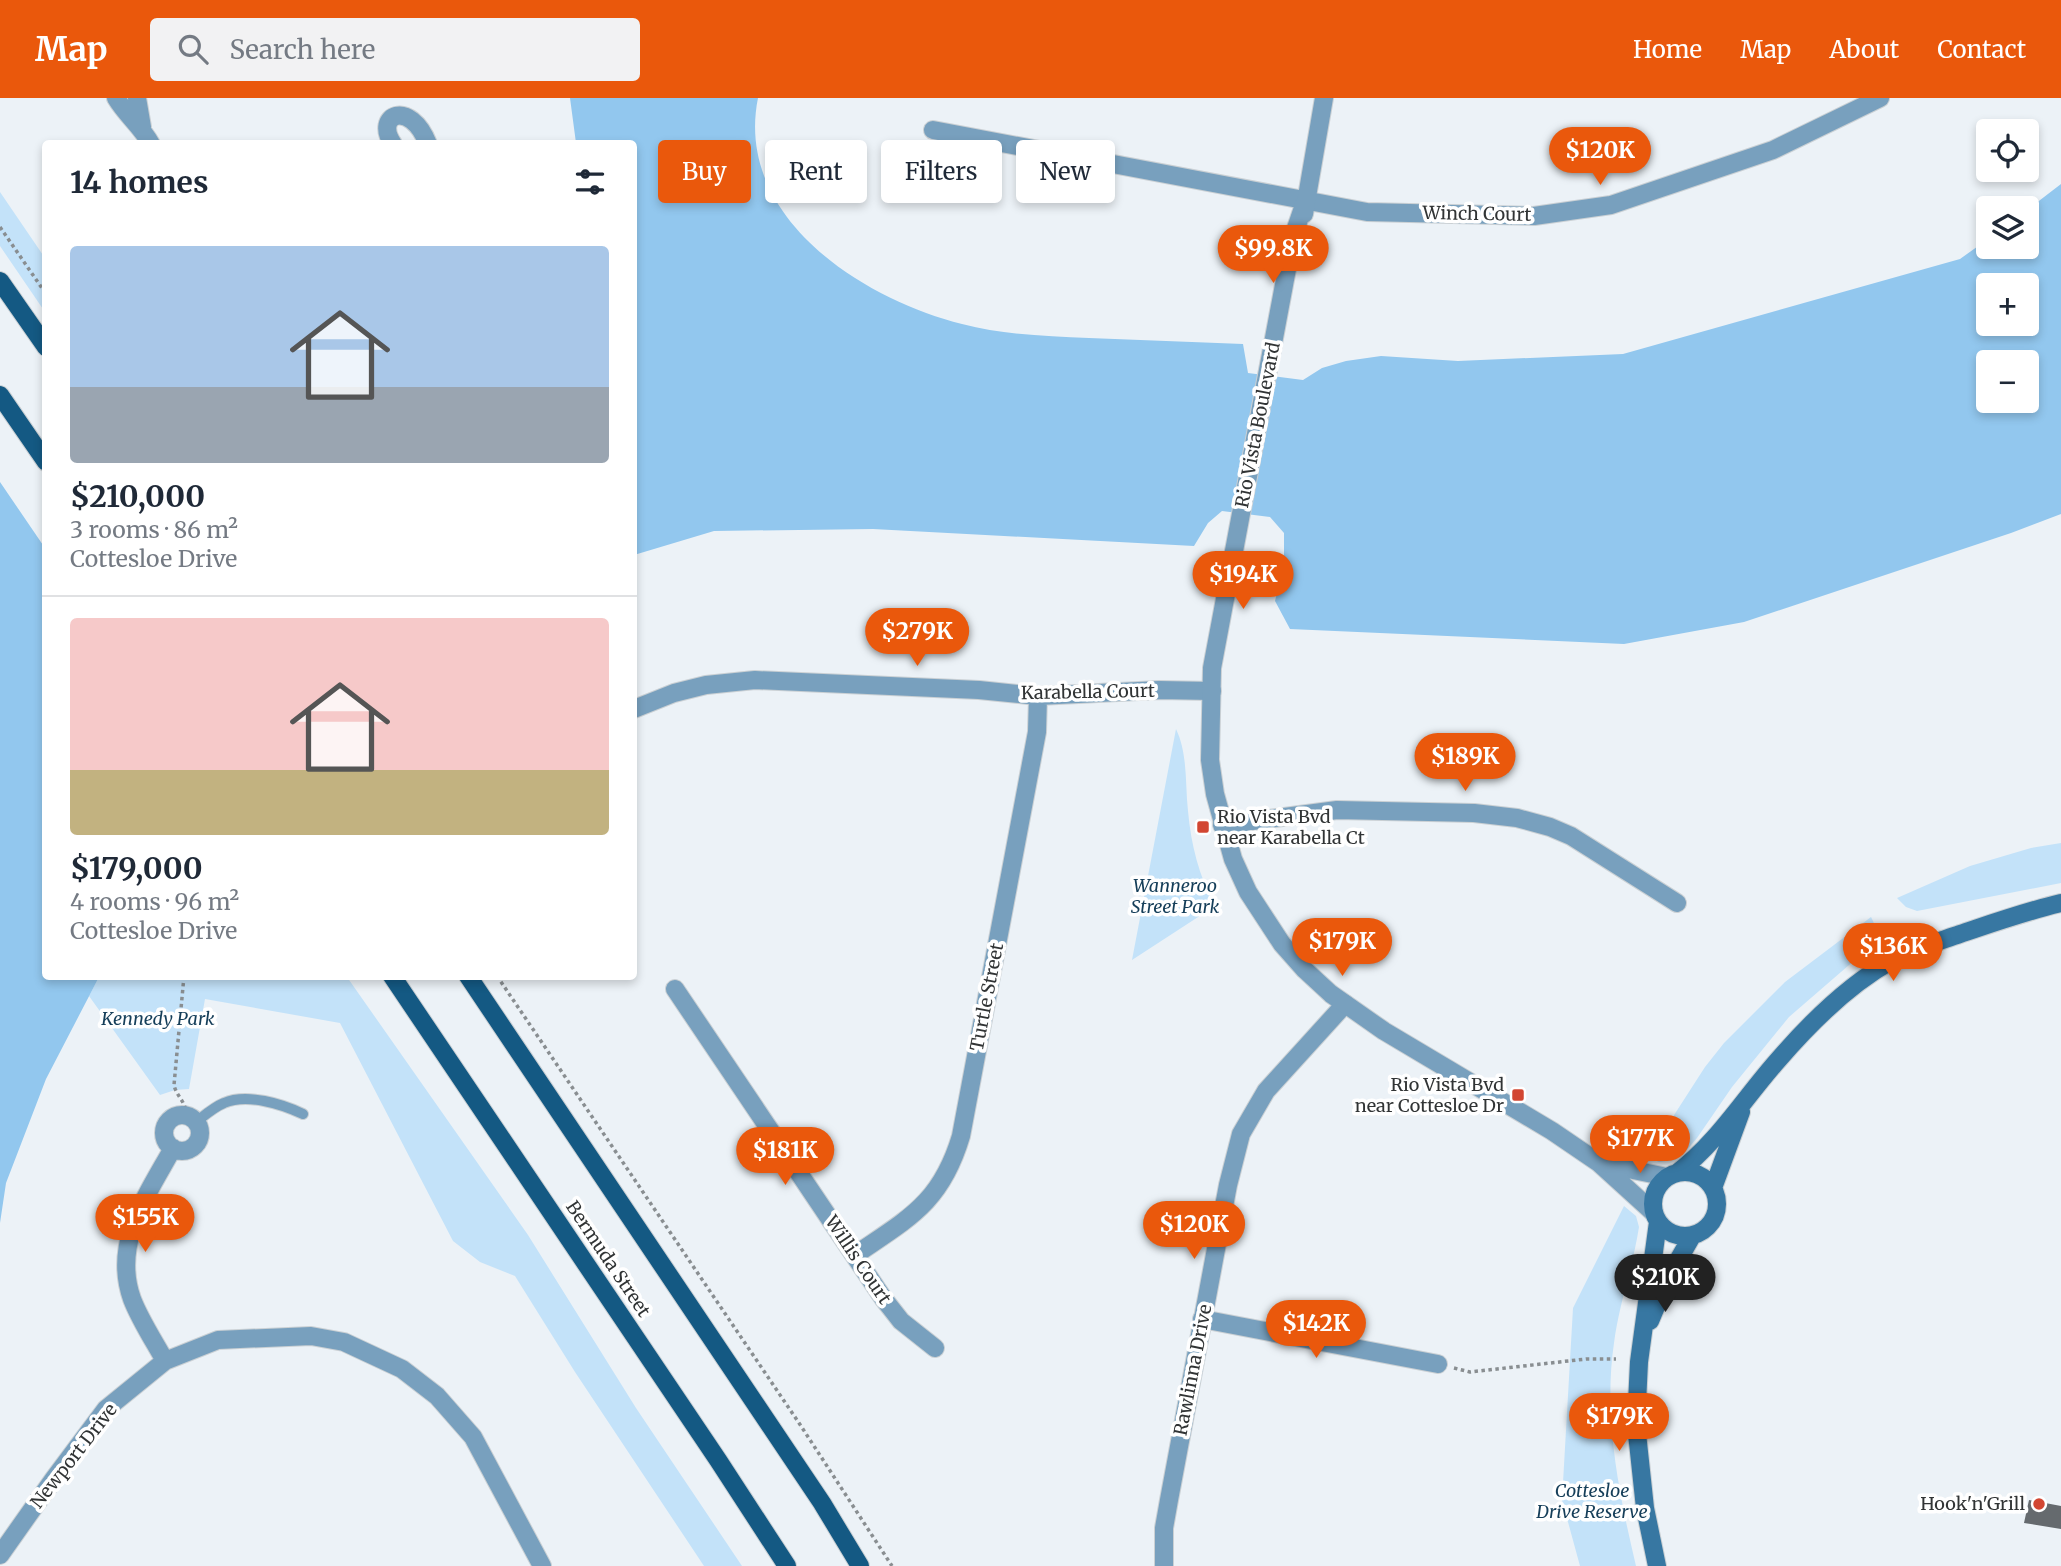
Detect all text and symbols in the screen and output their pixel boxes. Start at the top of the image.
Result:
search box [150,18,640,81]
text: Map [35,29,108,70]
icon: search [174,30,212,68]
text: Search here [230,33,375,66]
text: Home [1633,34,1702,65]
text: Map [1740,34,1791,65]
text: About [1829,34,1899,65]
text: Contact [1937,34,2026,65]
map controls [1976,119,2039,413]
button: locate [1976,119,2039,182]
pin: $120K [1551,127,1649,187]
text: $120K [1565,135,1635,164]
chip: Buy [658,140,751,203]
chip: Rent [765,140,867,203]
chip: Filters [881,140,1002,203]
chip: New [1016,140,1115,203]
text: 14 homes [70,163,208,201]
icon: filters [571,163,609,201]
button: layers [1976,196,2039,259]
street label: Winch Court [1421,201,1532,226]
pin: $99.8K [1216,226,1330,285]
text: $99.8K [1234,233,1312,262]
button: + [1976,273,2039,336]
icon: home [277,292,403,418]
street label: Rio Vista Boulevard [1230,340,1285,510]
button: − [1976,350,2039,413]
text: $210,000 [70,477,205,515]
text: 3 rooms · 86 m² [70,515,238,544]
text: Cottesloe Drive [70,544,237,573]
pin: $194K [1194,552,1292,611]
text: $194K [1209,559,1277,588]
pin: $279K [868,608,966,668]
text: $279K [881,616,953,645]
icon: home [277,664,403,790]
street label: Karabella Court [1021,679,1155,704]
pin: $189K [1416,734,1514,793]
text: $189K [1431,741,1499,770]
place label: Rio Vista Bvd near Karabella Ct [1217,805,1365,849]
marker: Rio Vista Bvd near Karabella Ct [1195,819,1211,835]
text: $179,000 [70,849,203,887]
park label: Wanneroo Street Park [1131,874,1219,918]
text: 4 rooms · 96 m² [70,887,239,916]
text: Cottesloe Drive [70,916,237,945]
pin: $179K [1293,918,1391,978]
pin: $136K [1844,924,1942,983]
text: $179K [1308,926,1376,955]
text: $136K [1859,931,1927,960]
street label: Turtle Street [965,941,1008,1053]
park label: Kennedy Park [100,1007,215,1030]
place label: Rio Vista Bvd near Cottesloe Dr [1355,1073,1504,1117]
marker: Rio Vista Bvd near Cottesloe Dr [1510,1087,1526,1103]
pin: $177K [1591,1116,1689,1175]
text: $177K [1606,1123,1674,1152]
pin: $181K [736,1128,834,1187]
text: $181K [752,1135,818,1164]
pin: $155K [96,1194,194,1254]
street label: Bermuda Street [561,1196,656,1321]
text: $155K [111,1202,179,1231]
pin: $120K [1145,1202,1243,1261]
text: $120K [1159,1209,1229,1238]
street label: Willis Court [820,1210,896,1308]
pin: $210K [1616,1254,1714,1314]
text: $210K [1630,1262,1700,1291]
pin: $142K [1267,1300,1365,1360]
street label: Rawlinna Drive [1169,1302,1216,1437]
text: $142K [1282,1308,1350,1337]
pin: $179K [1570,1394,1668,1453]
street label: Newport Drive [25,1399,122,1513]
text: $179K [1585,1401,1653,1430]
park label: Cottesloe Drive Reserve [1535,1479,1648,1523]
place label: Hook'n'Grill [1920,1492,2025,1515]
marker: Hook'n'Grill [2031,1496,2047,1512]

